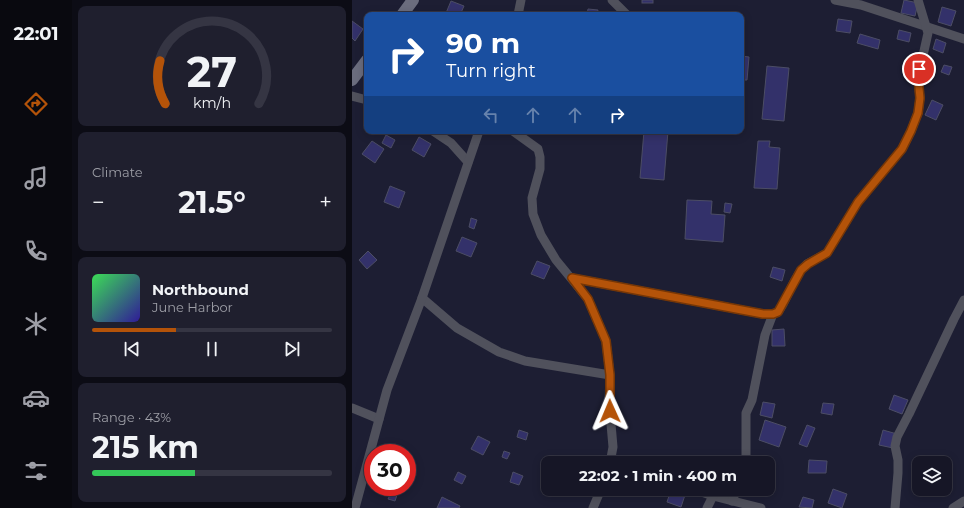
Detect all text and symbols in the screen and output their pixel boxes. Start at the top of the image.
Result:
text: 22:01 [13,23,59,45]
text: 90 m [446,26,520,60]
icon: right [380,28,432,80]
text: 27 [187,47,237,97]
pin [902,52,936,86]
icon: arrive [908,58,930,80]
text: Turn right [446,60,536,82]
icon: directions [22,90,50,118]
text: km/h [193,93,231,111]
icon: left [480,104,502,126]
icon: ahead [522,104,544,126]
icon: ahead [564,104,586,126]
icon: right [606,104,628,126]
icon: music [22,164,50,192]
text: Climate [92,164,143,180]
text: 21.5° [178,184,246,221]
text: − [92,189,105,216]
text: + [319,189,332,216]
icon: phone [22,237,50,265]
text: Northbound [152,280,249,299]
text: June Harbor [152,299,233,315]
icon: climate [22,310,50,338]
icon: previous [121,338,143,360]
icon: pause [201,338,223,360]
icon: next [281,338,303,360]
icon: car [22,384,50,412]
position arrow [589,390,631,432]
text: Range · 43% [92,409,171,425]
text: 215 km [92,429,199,466]
speed limit sign: 30 [364,444,416,496]
map controls [912,456,952,496]
button: layers [912,456,952,496]
icon: filters [22,457,50,485]
text: 22:02 · 1 min · 400 m [579,466,737,485]

